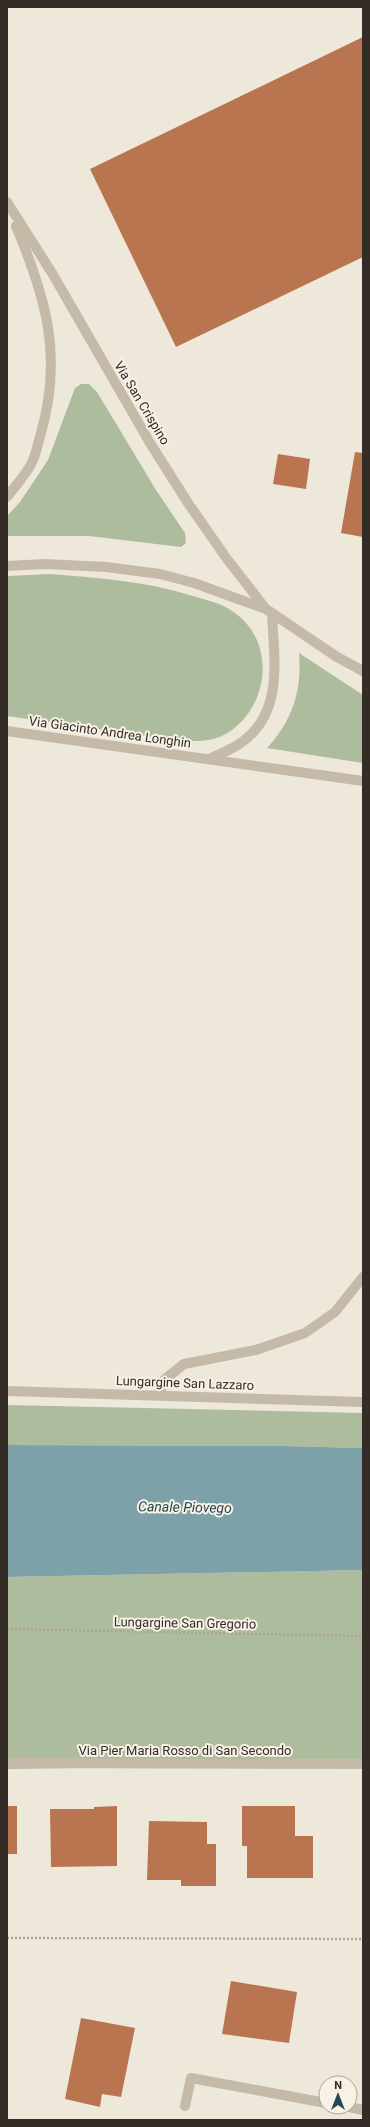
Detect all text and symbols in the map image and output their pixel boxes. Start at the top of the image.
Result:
street label: Via San Crispino [111,359,173,447]
street label: Via Giacinto Andrea Longhin [28,713,192,751]
street label: Lungargine San Lazzaro [116,1373,254,1393]
water label: Canale Piovego [138,1498,232,1516]
street label: Lungargine San Gregorio [114,1614,256,1632]
street label: Via Pier Maria Rosso di San Secondo [78,1743,292,1758]
north arrow [318,2075,358,2115]
text: N [334,2079,342,2092]

